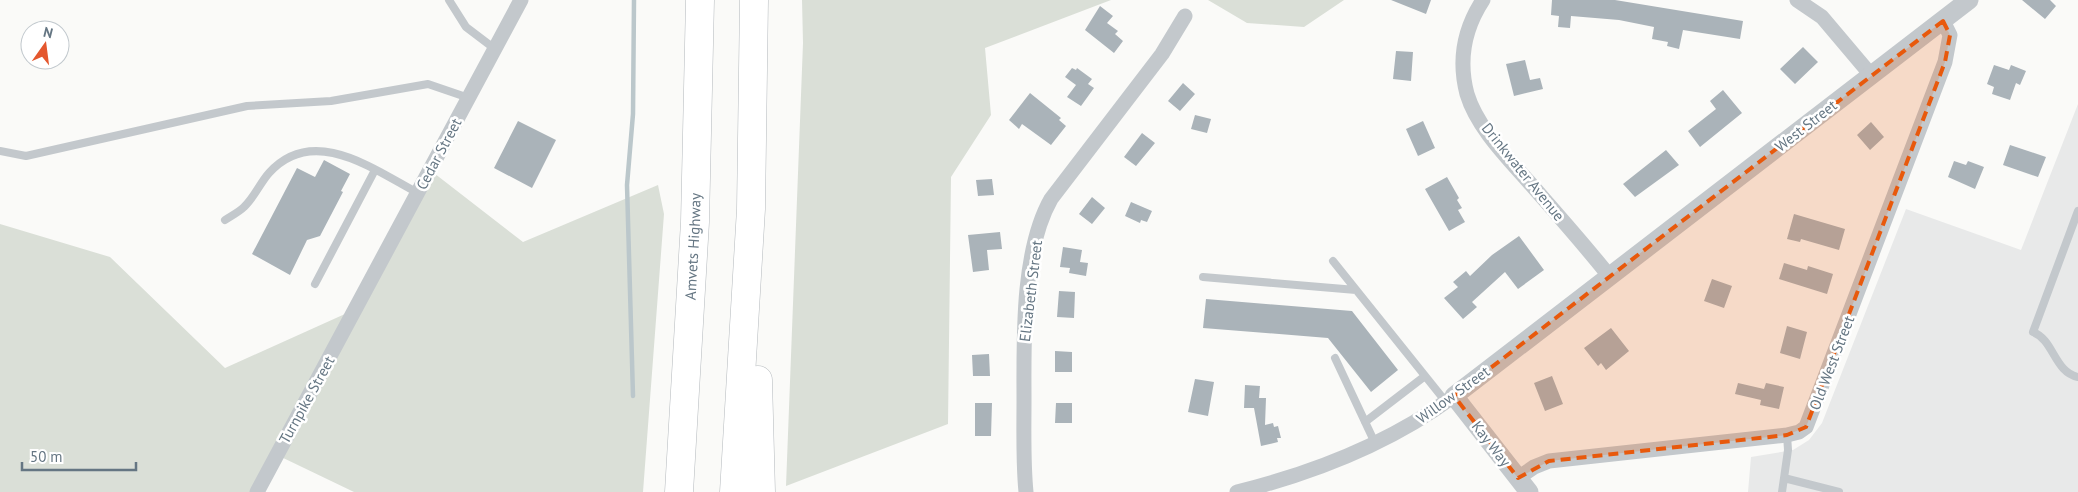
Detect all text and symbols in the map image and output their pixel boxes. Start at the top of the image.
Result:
north arrow [20,20,70,70]
text: N [42,23,55,42]
street label: West Street [1771,96,1840,156]
street label: Cedar Street [412,115,465,193]
street label: Drinkwater Avenue [1478,119,1569,225]
street label: Amvets Highway [680,193,705,300]
street label: Elizabeth Street [1015,239,1046,343]
street label: Old West Street [1805,313,1858,413]
street label: Turnpike Street [275,353,338,447]
street label: Willow Street [1412,362,1493,428]
street label: Kay Way [1468,417,1515,470]
scale bar [22,440,136,472]
text: 50 m [30,447,63,466]

